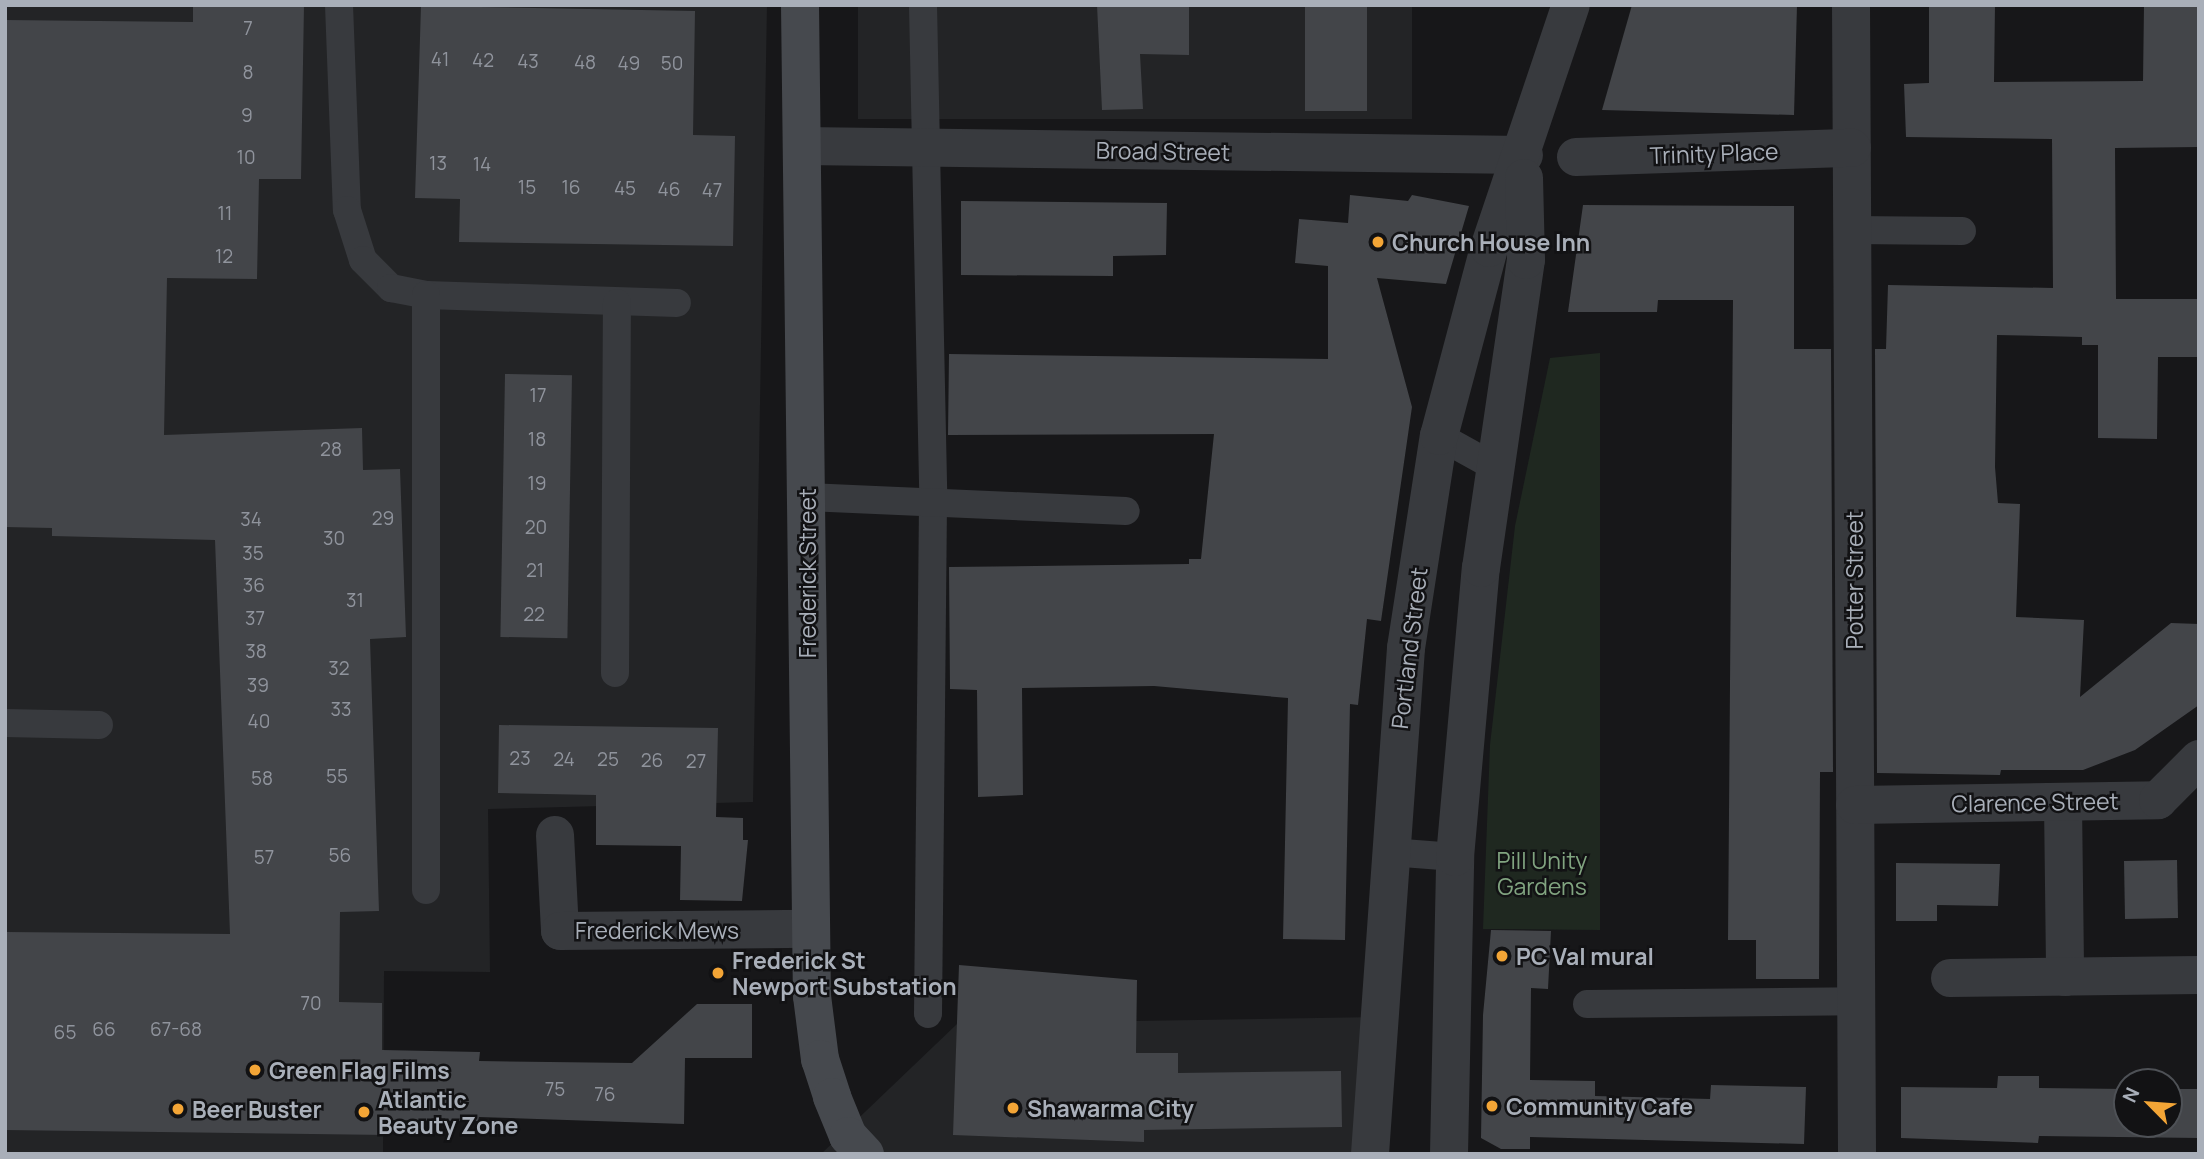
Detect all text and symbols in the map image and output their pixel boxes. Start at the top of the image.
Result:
house number: 7 [243,18,253,40]
house number: 41 [431,49,449,71]
house number: 42 [472,50,494,72]
house number: 43 [517,51,539,73]
house number: 48 [574,52,596,74]
house number: 49 [618,53,640,75]
house number: 50 [661,53,683,75]
house number: 8 [242,62,254,84]
house number: 9 [241,105,253,127]
street label: Broad Street [1096,136,1230,166]
street label: Trinity Place [1649,137,1779,169]
house number: 10 [237,147,255,169]
house number: 13 [429,153,447,175]
house number: 14 [473,154,491,176]
house number: 15 [518,177,536,199]
house number: 16 [561,177,581,199]
house number: 45 [614,178,636,200]
house number: 46 [658,179,680,201]
house number: 47 [702,180,722,202]
house number: 11 [218,203,232,225]
place label: Church House Inn [1392,228,1590,256]
marker: Church House Inn [1370,234,1386,250]
house number: 12 [215,246,233,268]
house number: 17 [530,385,546,407]
house number: 18 [528,429,546,451]
house number: 28 [320,439,342,461]
house number: 19 [527,473,547,495]
street label: Frederick Street [793,488,821,658]
house number: 29 [372,508,394,530]
house number: 34 [240,509,262,531]
street label: Potter Street [1840,511,1868,649]
house number: 20 [525,517,547,539]
house number: 30 [323,528,345,550]
house number: 35 [242,543,264,565]
house number: 21 [526,560,544,582]
street label: Portland Street [1385,566,1433,730]
house number: 36 [243,575,265,597]
house number: 31 [346,590,364,612]
house number: 22 [523,604,545,626]
house number: 37 [245,608,265,630]
house number: 38 [245,641,267,663]
house number: 32 [328,658,350,680]
house number: 39 [247,675,269,697]
house number: 33 [330,699,352,721]
house number: 40 [248,711,270,733]
house number: 23 [509,748,531,770]
house number: 24 [553,749,575,771]
house number: 25 [597,749,619,771]
house number: 26 [641,750,663,772]
house number: 27 [686,751,706,773]
house number: 55 [326,766,348,788]
house number: 58 [251,768,273,790]
street label: Clarence Street [1951,787,2119,817]
house number: 56 [329,845,351,867]
park label: Pill Unity Gardens [1497,846,1587,900]
house number: 57 [254,847,274,869]
street label: Frederick Mews [575,916,739,944]
place label: PC Val mural [1516,942,1654,970]
place label: Frederick St Newport Substation [732,946,957,1000]
marker: PC Val mural [1494,948,1510,964]
marker: Frederick St Newport Substation [710,965,726,981]
house number: 70 [300,993,322,1015]
house number: 66 [92,1019,116,1041]
house number: 67-68 [150,1019,202,1041]
house number: 65 [54,1022,76,1044]
place label: Green Flag Films [269,1056,450,1084]
marker: Green Flag Films [247,1062,263,1078]
north arrow [2113,1068,2183,1138]
house number: 75 [545,1079,565,1101]
text: N [2116,1083,2145,1107]
house number: 76 [594,1084,616,1106]
place label: Atlantic Beauty Zone [378,1085,518,1139]
place label: Community Cafe [1506,1092,1693,1120]
place label: Shawarma City [1027,1094,1194,1122]
place label: Beer Buster [192,1095,322,1123]
marker: Community Cafe [1484,1098,1500,1114]
marker: Shawarma City [1005,1100,1021,1116]
marker: Beer Buster [170,1101,186,1117]
marker: Atlantic Beauty Zone [356,1104,372,1120]

